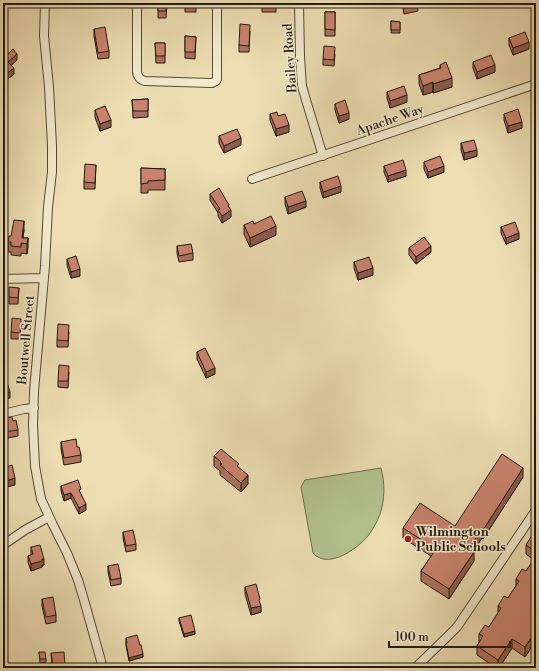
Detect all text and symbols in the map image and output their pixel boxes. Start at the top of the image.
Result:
street label: Bailey Road [280,22,300,94]
street label: Apache Way [353,101,426,139]
street label: Boutwell Street [14,294,38,386]
place label: Wilmington Public Schools [415,524,506,555]
marker: Wilmington Public Schools [403,534,413,544]
scale bar [389,623,510,649]
text: 100 m [395,630,429,645]

